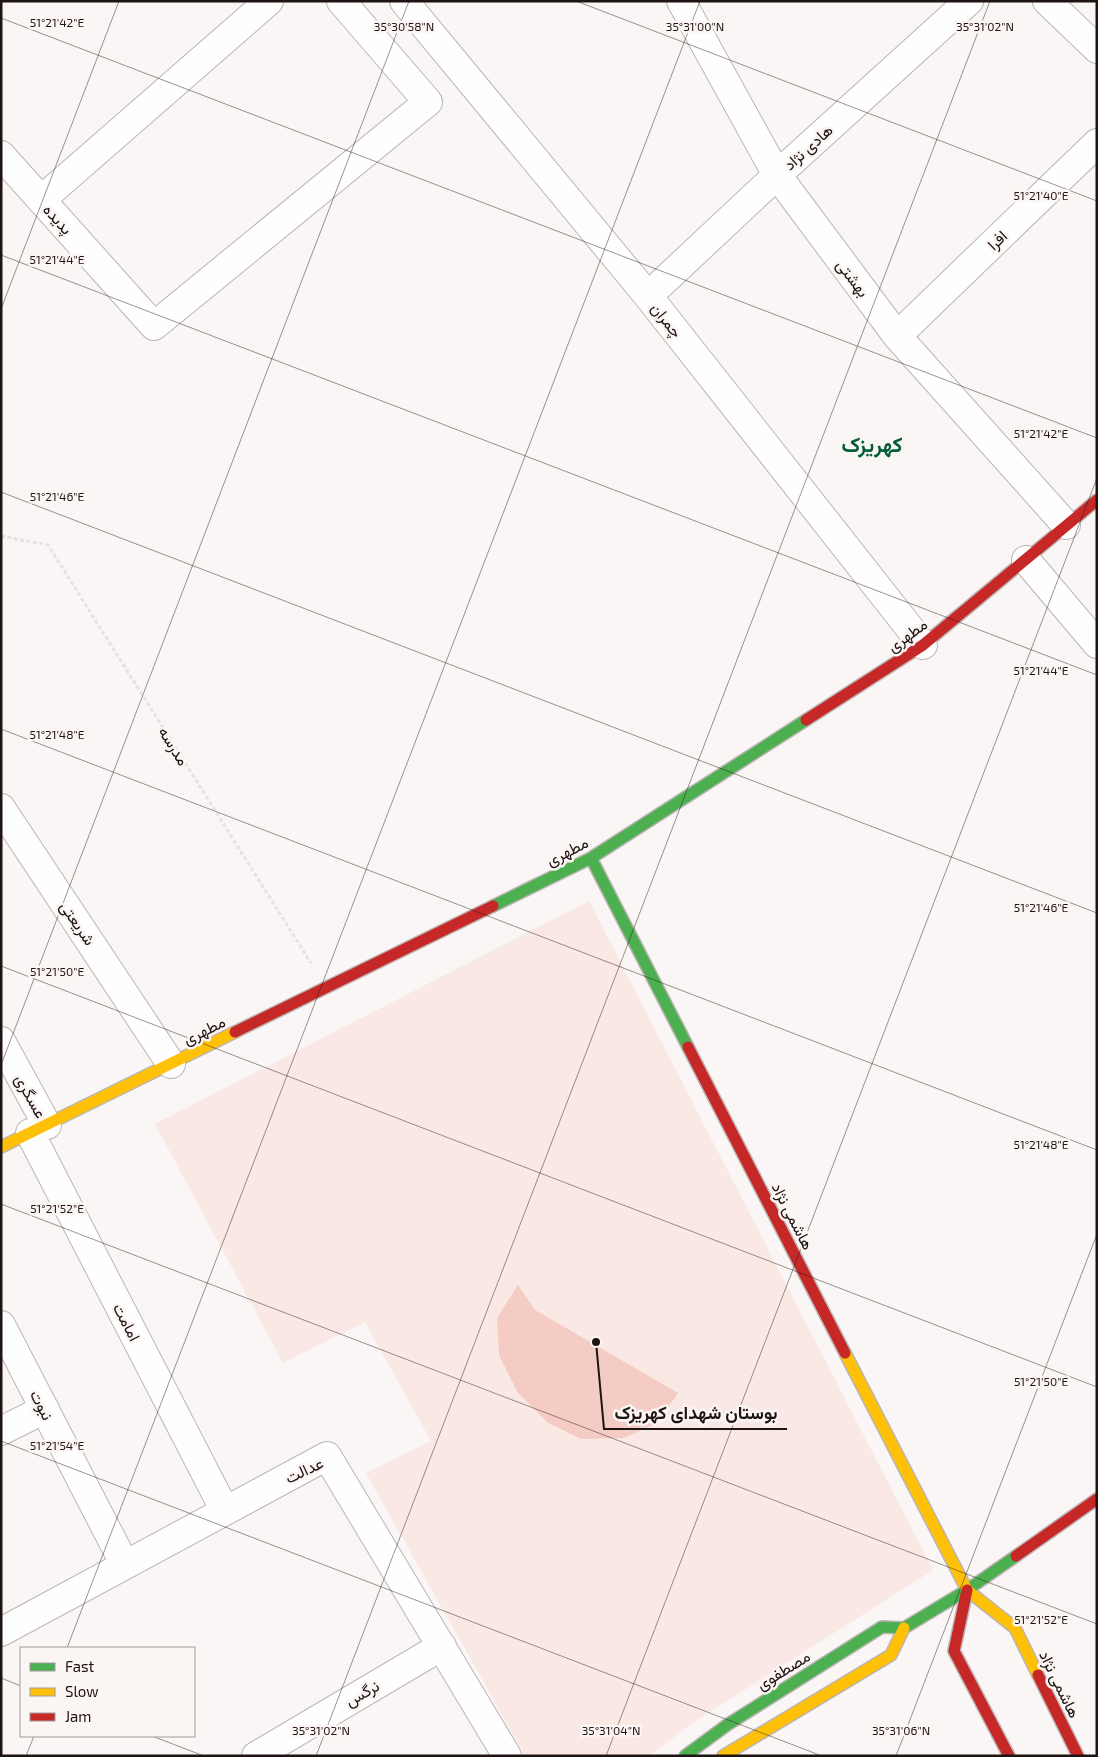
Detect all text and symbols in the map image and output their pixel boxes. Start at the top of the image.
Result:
text: 51°21'42"E [30,15,84,29]
text: 35°30'58"N [374,19,434,33]
text: 35°31'00"N [666,19,724,33]
text: 35°31'02"N [956,19,1014,33]
street label: هادی نژاد [779,120,837,175]
text: 51°21'40"E [1014,188,1069,202]
street label: پدیده [38,200,77,240]
street label: افرا [983,226,1012,255]
text: 51°21'44"E [29,252,85,266]
street label: بهشتی [831,255,874,302]
street label: چمران [645,298,687,343]
text: 51°21'42"E [1014,426,1068,440]
district label: کهریزک [842,431,902,458]
text: 51°21'46"E [30,489,85,503]
street label: مطهری [883,614,932,657]
text: 51°21'44"E [1013,663,1069,677]
street label: مدرسه [153,723,194,770]
text: 51°21'48"E [30,727,85,741]
street label: مطهری [543,832,592,871]
street label: شریعتی [55,897,100,949]
text: 51°21'46"E [1014,900,1069,914]
text: 51°21'50"E [30,964,84,978]
street label: مطهری [179,1011,229,1050]
street label: عسگری [10,1070,51,1122]
text: 51°21'48"E [1014,1137,1069,1151]
street label: هاشمی نژاد [767,1179,818,1253]
text: 51°21'52"E [30,1201,84,1215]
street label: امامت [110,1300,145,1344]
text: 51°21'50"E [1014,1374,1068,1388]
street label: نبوت [25,1387,58,1424]
callout: بوستان شهدای کهریزک [604,1396,787,1429]
text: بوستان شهدای کهریزک [614,1401,778,1424]
text: 51°21'54"E [30,1438,84,1452]
street label: عدالت [282,1452,326,1487]
text: 51°21'52"E [1014,1612,1068,1626]
street label: مصطفوی [752,1646,814,1695]
legend [20,1647,195,1737]
street label: هاشمی نژاد [1034,1647,1085,1722]
text: Fast [65,1657,95,1675]
street label: نرگس [341,1675,383,1712]
text: Slow [65,1682,99,1700]
text: Jam [65,1707,91,1725]
text: 35°31'02"N [292,1723,350,1737]
text: 35°31'04"N [582,1723,640,1737]
text: 35°31'06"N [872,1723,930,1737]

